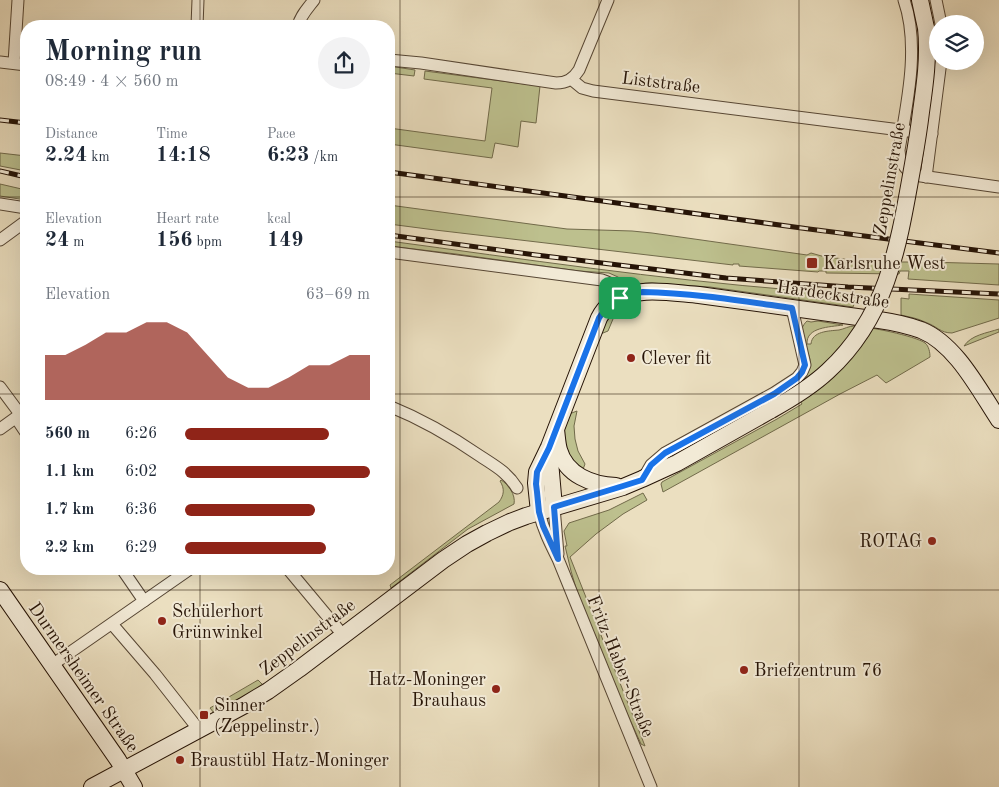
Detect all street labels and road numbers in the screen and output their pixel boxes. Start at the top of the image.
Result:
street label: Liststraße [620,69,701,97]
street label: Zeppelinstraße [871,121,909,237]
street label: Hardeckstraße [775,278,890,312]
street label: Fritz-Haber-Straße [583,593,657,740]
street label: Zeppelinstraße [256,596,359,679]
street label: Durmersheimer Straße [25,599,142,756]

